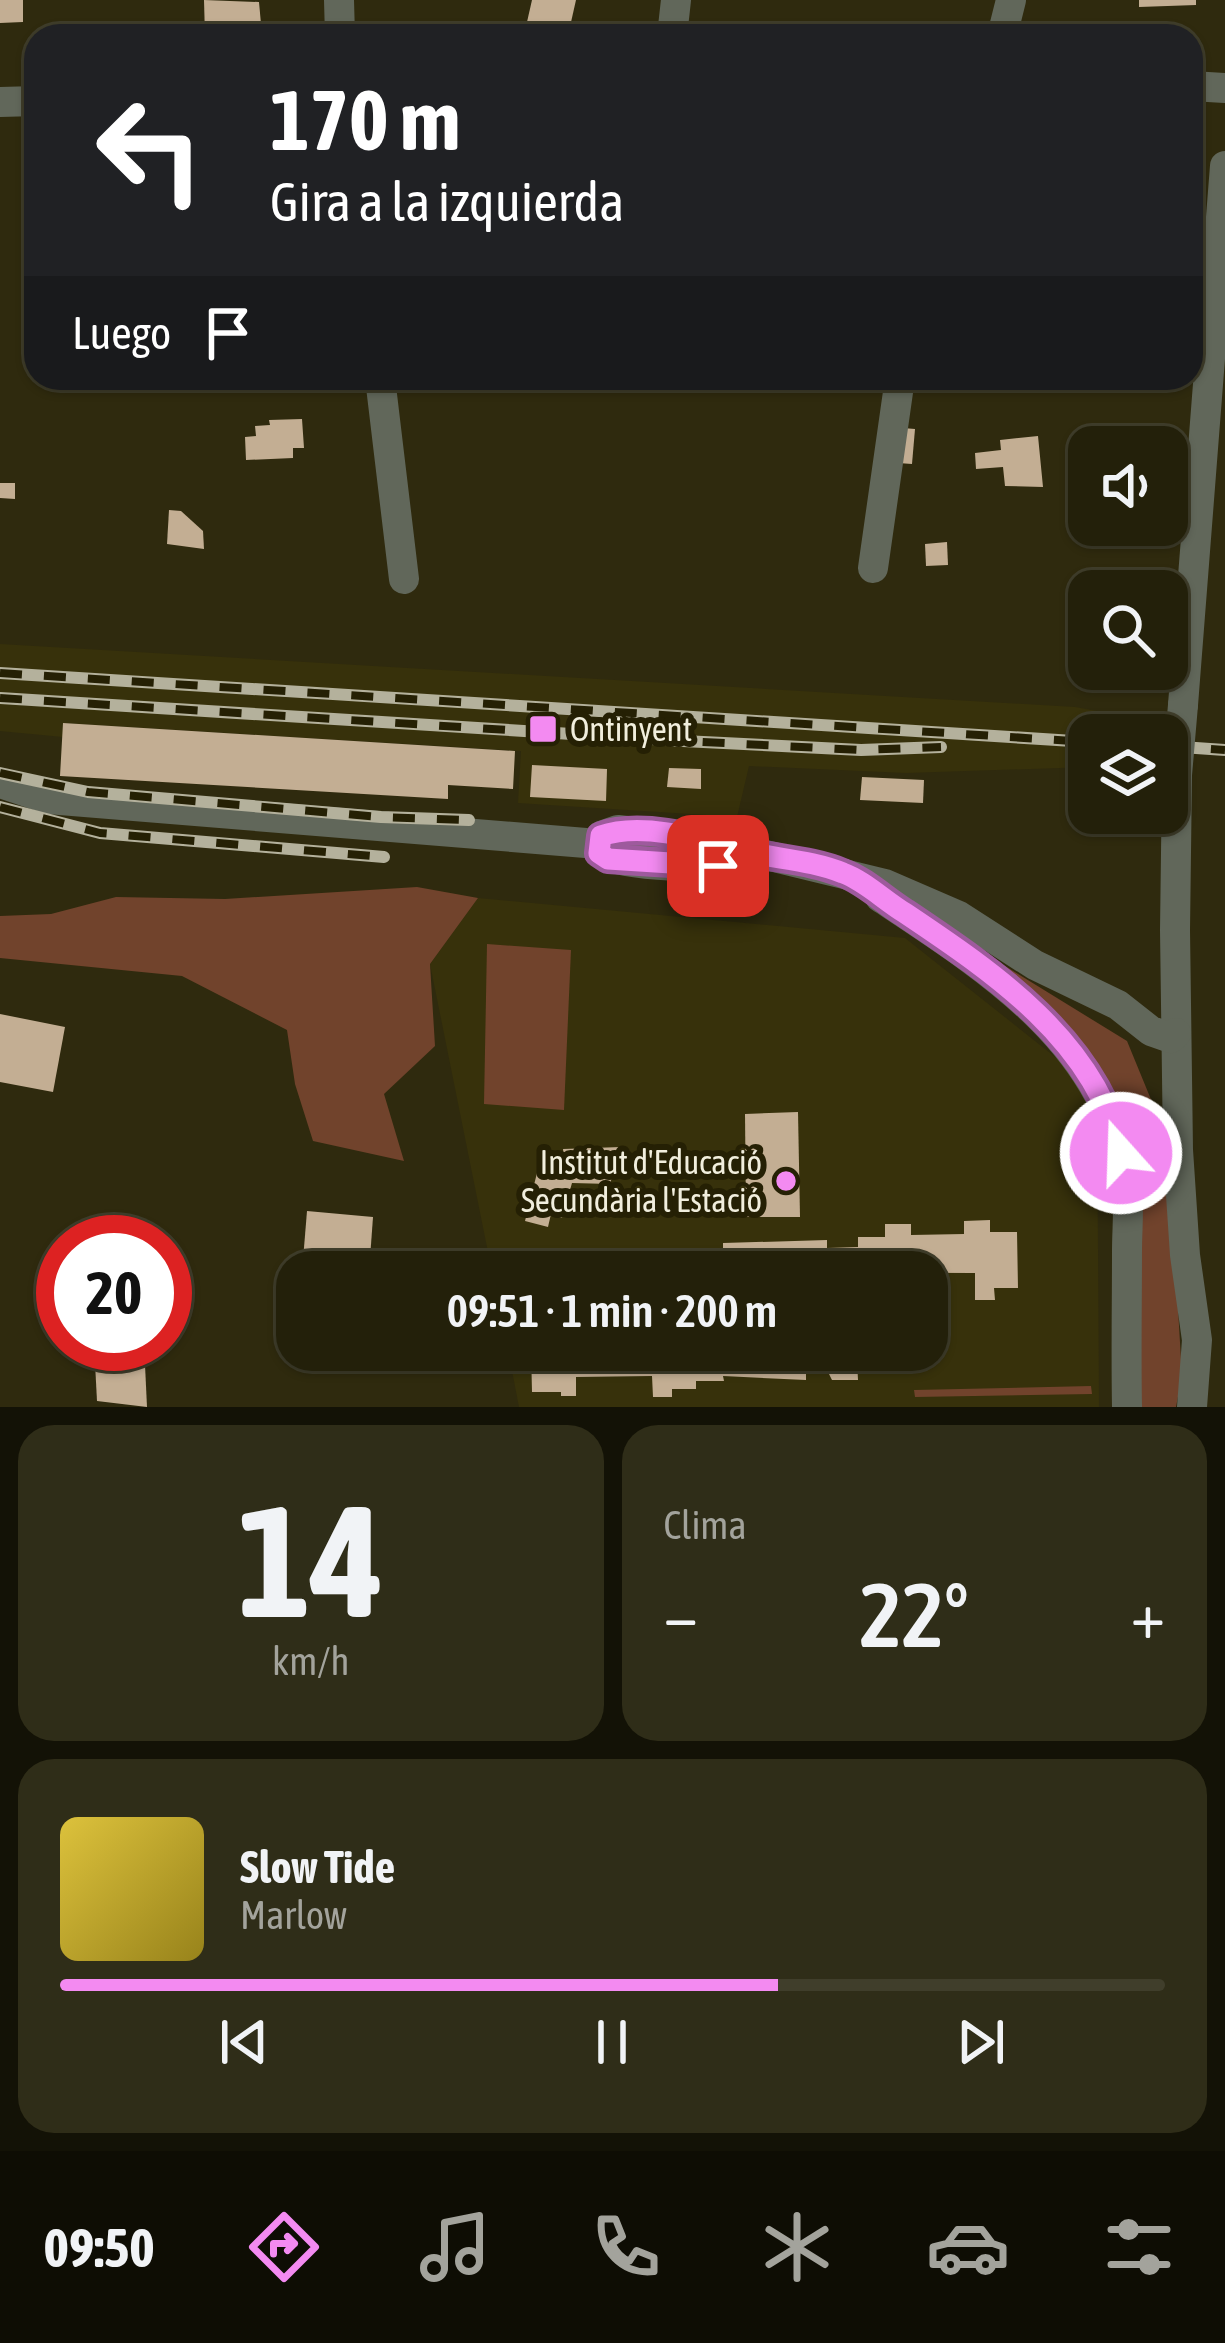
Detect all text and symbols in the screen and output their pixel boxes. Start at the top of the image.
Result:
icon: left [72,72,228,228]
text: 170 m [270,72,460,168]
text: Gira a la izquierda [270,171,624,232]
icon: arrive [195,300,261,366]
text: Luego [72,307,171,359]
map controls [1068,426,1188,834]
button: sound [1068,426,1188,546]
button: search [1068,570,1188,690]
place label: Ontinyent [570,710,692,748]
marker: Ontinyent [527,713,559,745]
button: layers [1068,714,1188,834]
pin [667,815,769,917]
icon: arrive [685,833,751,899]
position arrow [1058,1090,1184,1216]
place label: Institut d'Educació Secundària l'Estació [521,1143,762,1219]
marker: Institut d'Educació Secundària l'Estació [773,1168,799,1194]
speed limit sign: 20 [36,1215,192,1371]
text: 09:51 · 1 min · 200 m [447,1285,777,1337]
text: 14 [237,1471,384,1650]
text: Clima [664,1503,747,1547]
text: 22° [860,1563,969,1666]
text: − [664,1576,698,1652]
text: + [1131,1576,1165,1652]
text: km/h [272,1639,349,1683]
text: Slow Tide [240,1841,395,1893]
text: Marlow [240,1893,347,1937]
icon: previous [211,2009,277,2075]
icon: pause [579,2009,645,2075]
icon: next [948,2009,1014,2075]
icon: directions [242,2205,326,2289]
icon: music [413,2205,497,2289]
icon: phone [584,2205,668,2289]
icon: climate [755,2205,839,2289]
icon: car [926,2205,1010,2289]
icon: filters [1097,2205,1181,2289]
text: 09:50 [44,2217,155,2278]

